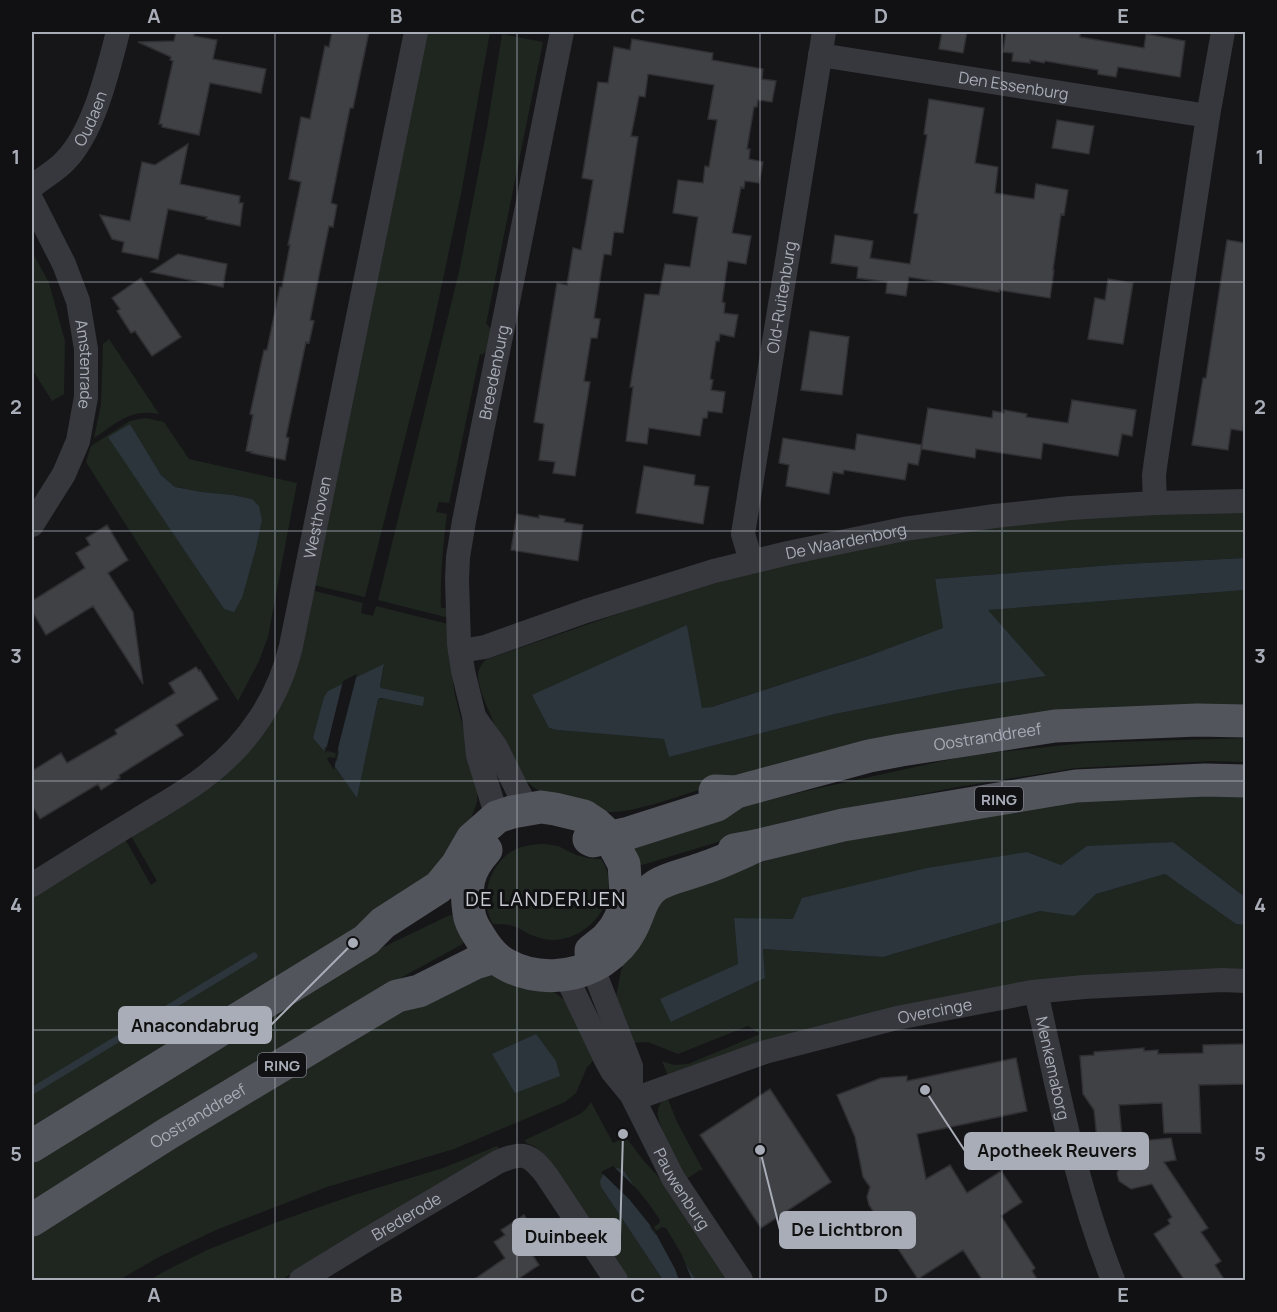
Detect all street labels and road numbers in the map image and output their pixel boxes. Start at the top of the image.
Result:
street label: Den Essenburg [957,66,1070,105]
street label: Oudaen [68,88,112,150]
street label: Old-Ruitenburg [761,239,801,355]
street label: Amstenrade [70,318,97,411]
street label: Breedenburg [474,323,514,422]
street label: Westhoven [298,474,336,560]
street label: De Waardenborg [784,518,908,564]
street label: Oostranddreef [932,717,1043,756]
road number: RING [975,787,1023,811]
street label: Overcinge [896,993,974,1029]
street label: Menkemaborg [1031,1014,1075,1122]
road number: RING [258,1053,306,1077]
street label: Oostranddreef [146,1078,250,1153]
street label: Pauwenburg [649,1144,715,1234]
street label: Brederode [367,1187,445,1246]

